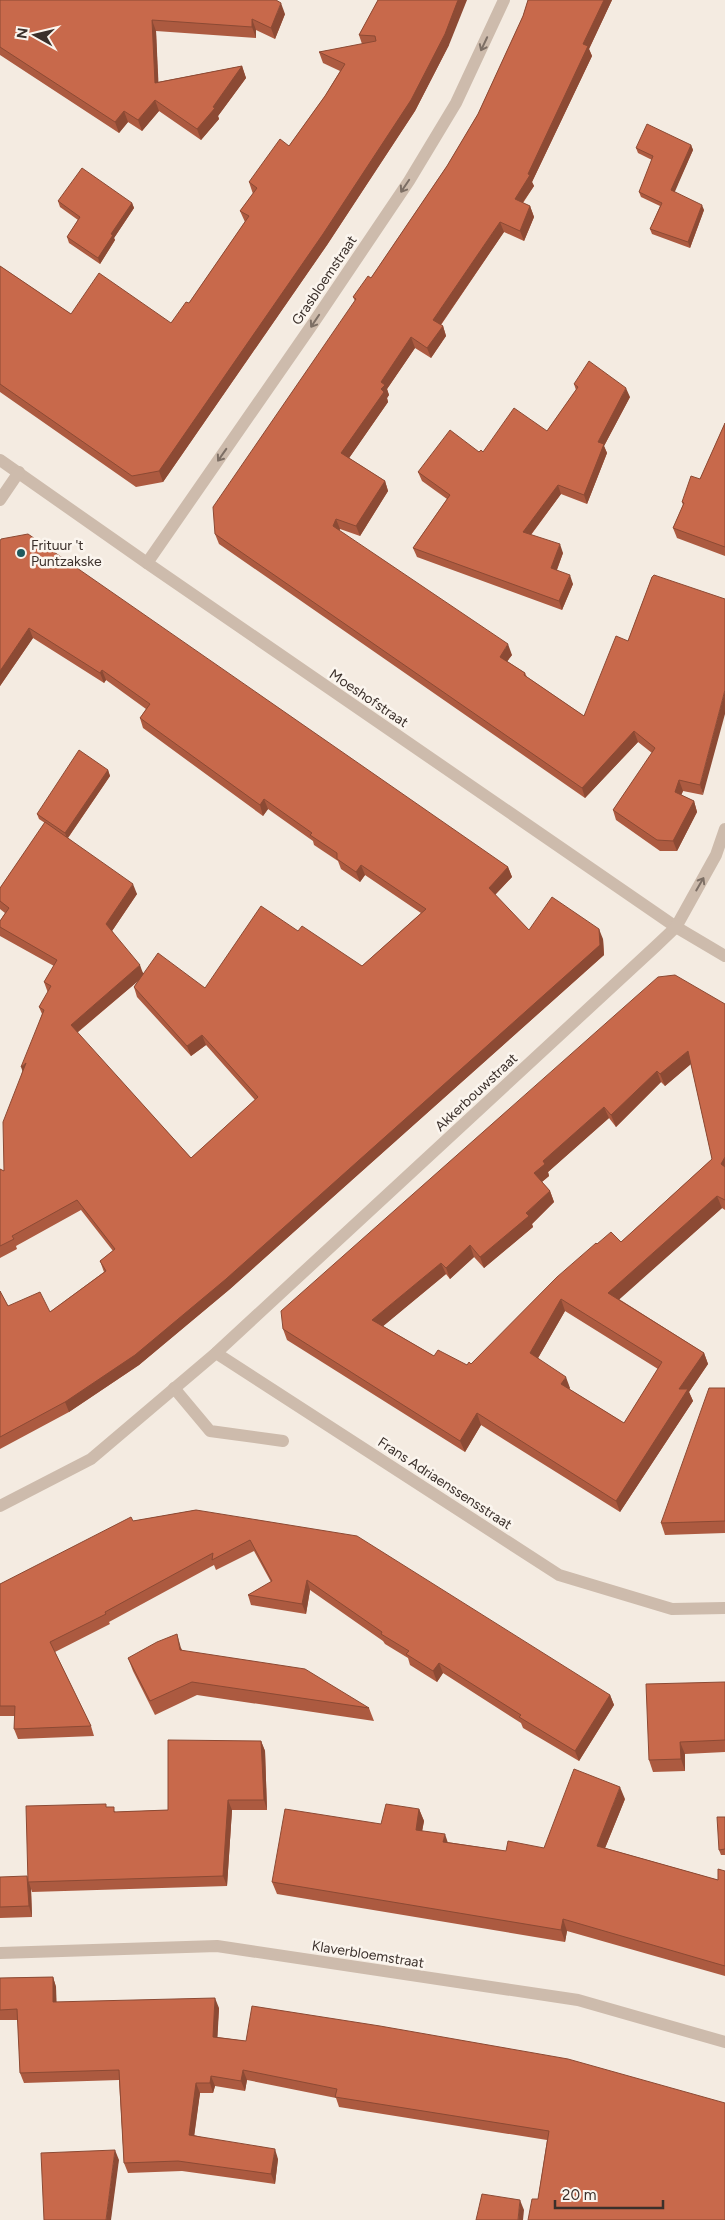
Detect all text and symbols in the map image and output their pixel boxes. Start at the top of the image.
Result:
north arrow [10,10,60,60]
text: N [13,27,32,40]
one-way arrow [478,36,488,51]
one-way arrow [400,179,410,193]
street label: Grasbloemstraat [288,232,361,328]
one-way arrow [309,314,320,328]
one-way arrow [217,448,227,462]
place label: Frituur 't Puntzakske [31,537,102,570]
marker: Frituur 't Puntzakske [15,547,27,559]
street label: Moeshofstraat [326,666,411,731]
one-way arrow [695,878,705,892]
street label: Akkerbouwstraat [432,1050,521,1135]
street label: Frans Adriaenssensstraat [374,1434,515,1533]
street label: Klaverbloemstraat [311,1937,425,1972]
scale bar [555,2178,662,2210]
text: 20 m [562,2186,596,2204]

